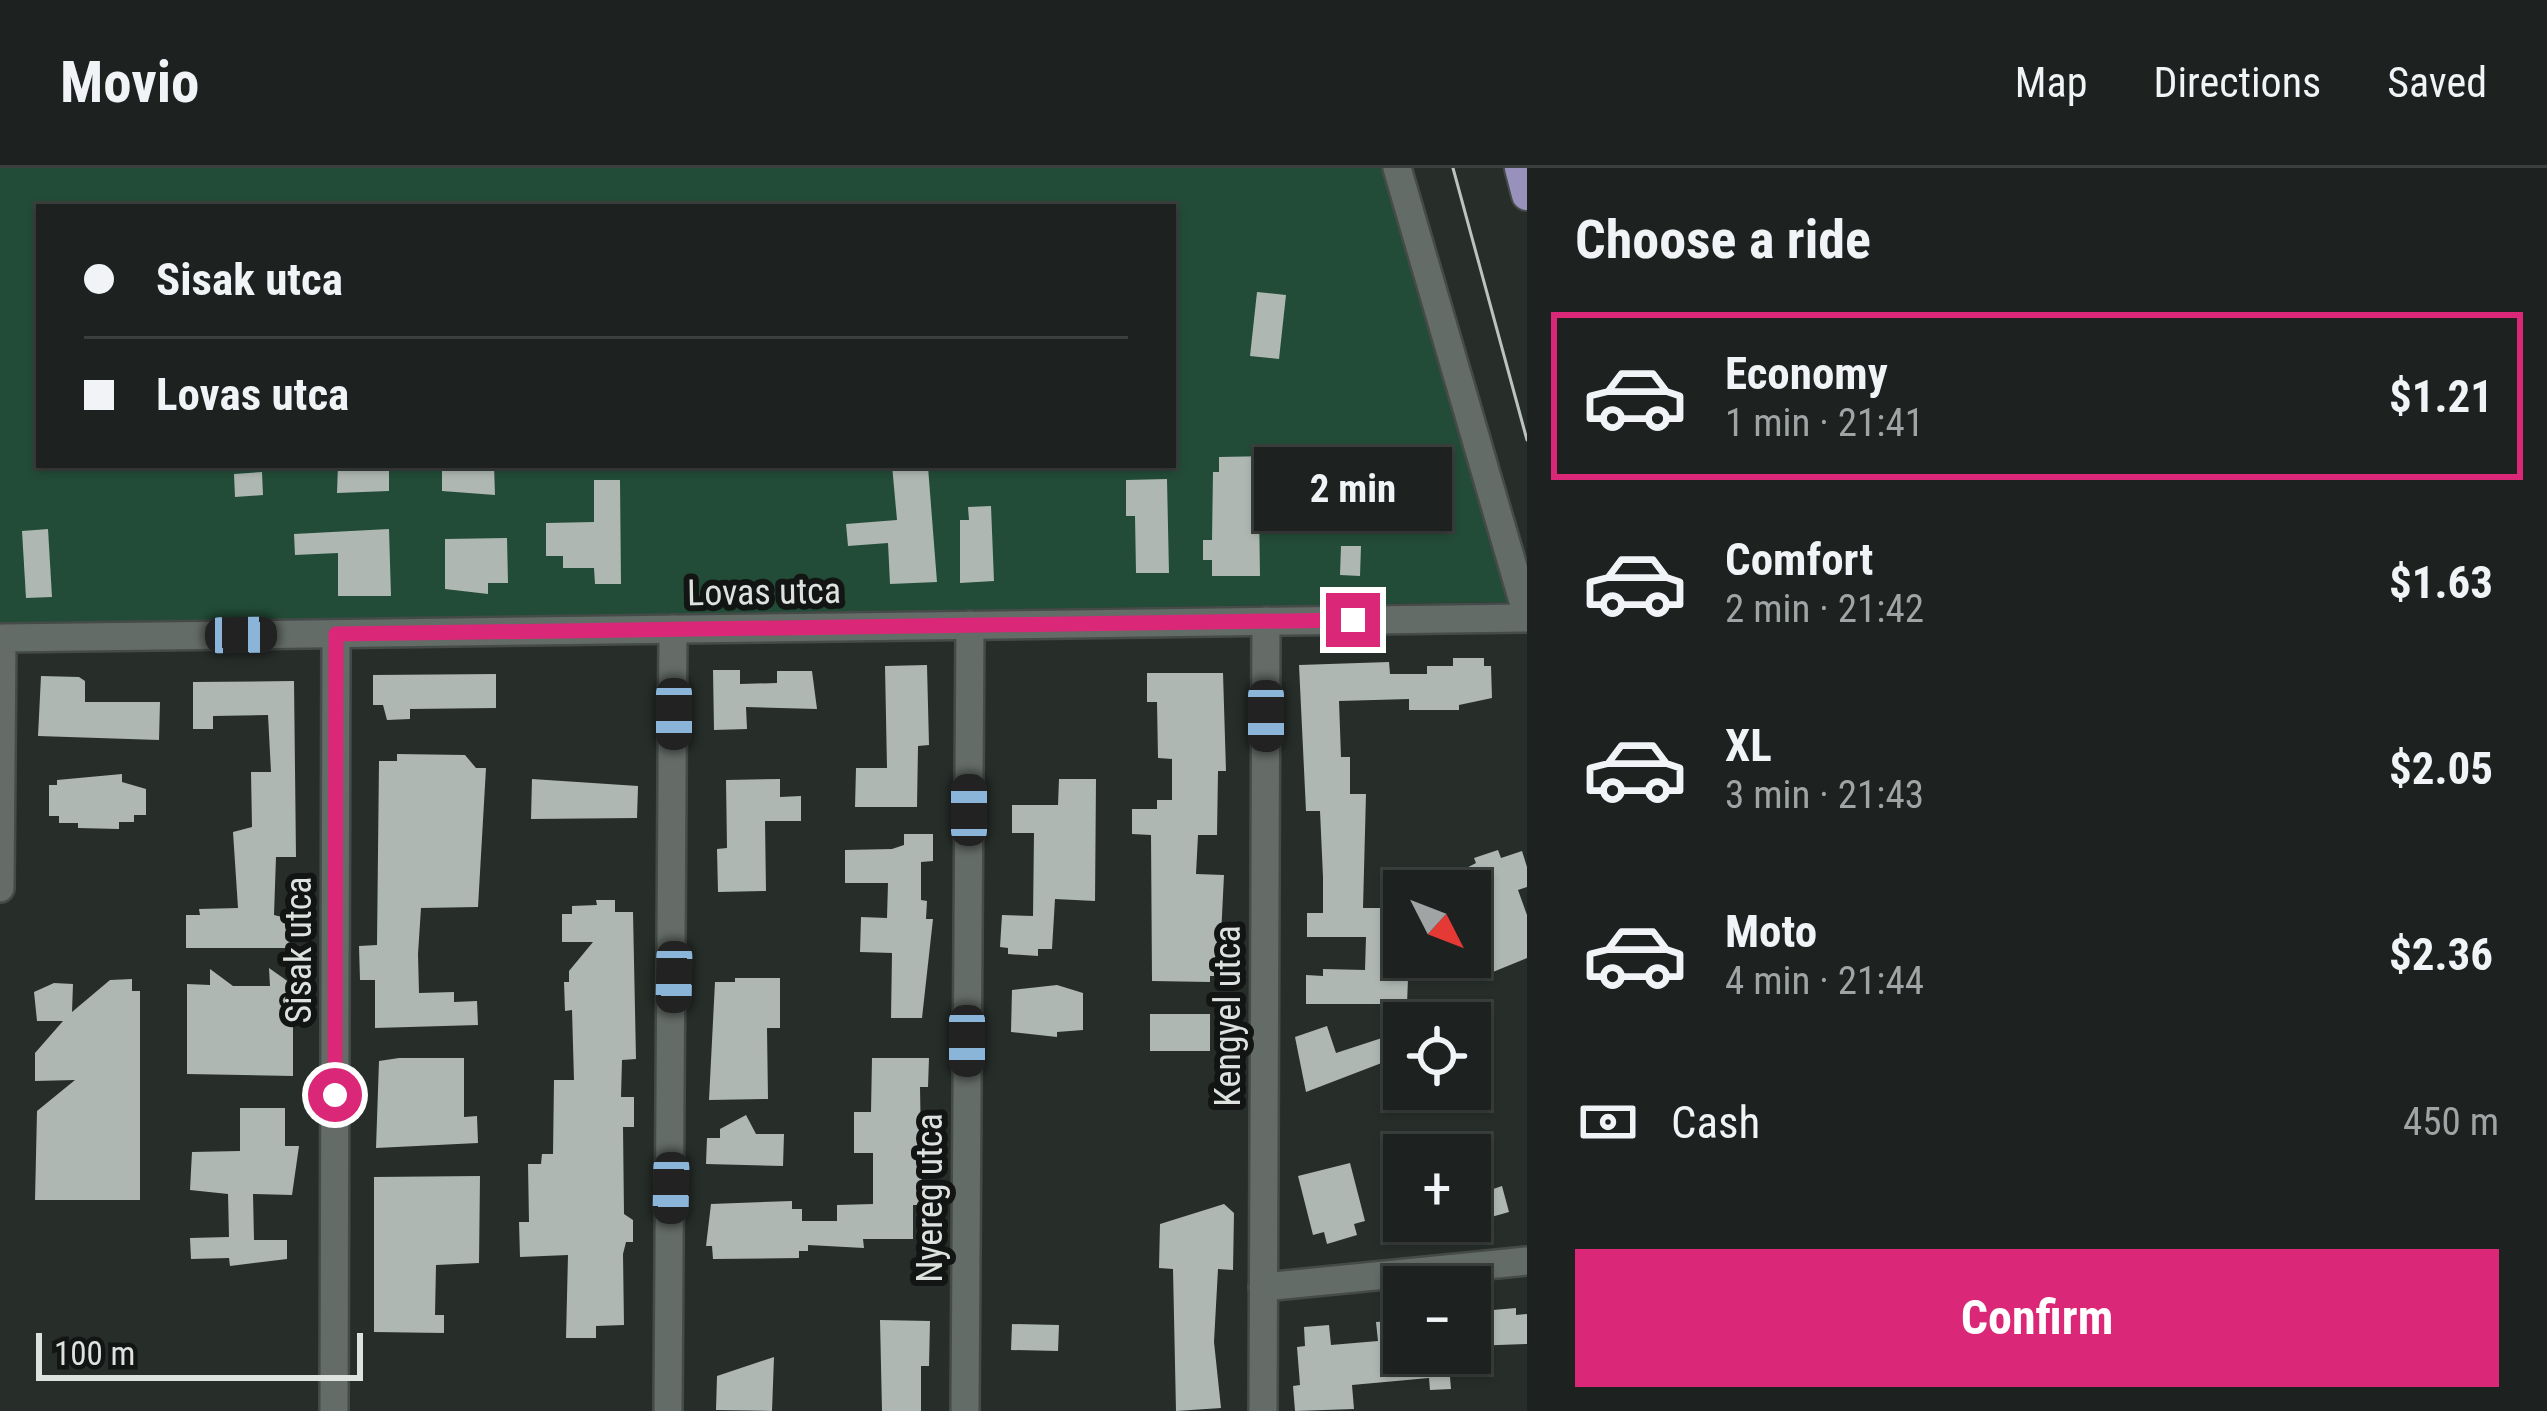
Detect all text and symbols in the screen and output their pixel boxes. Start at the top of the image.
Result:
text: Movio [60,49,199,116]
text: Map [2015,58,2087,107]
text: Directions [2153,58,2321,107]
text: Saved [2387,58,2487,107]
text: Choose a ride [1575,208,1871,271]
text: Sisak utca [156,253,343,306]
icon: car [1581,342,1689,450]
text: Economy [1725,347,1888,400]
text: Lovas utca [156,368,349,421]
text: $1.21 [2389,370,2493,423]
text: 1 min · 21:41 [1725,400,1924,446]
callout: 2 min [1254,446,1452,530]
text: 2 min [1310,466,1396,512]
icon: car [1581,528,1689,636]
text: Comfort [1725,533,1873,586]
text: $1.63 [2389,556,2493,609]
street label: Lovas utca [687,570,841,614]
text: 2 min · 21:42 [1725,586,1924,632]
route end [1326,593,1380,647]
car [205,616,277,654]
car [656,678,692,750]
car [1248,680,1284,752]
icon: car [1581,714,1689,822]
text: XL [1725,719,1772,772]
text: $2.05 [2389,742,2493,795]
text: 3 min · 21:43 [1725,772,1924,818]
car [951,774,987,846]
north arrow [1383,870,1491,978]
map controls [1383,870,1491,1374]
street label: Sisak utca [278,876,320,1024]
icon: car [1581,900,1689,1008]
text: Moto [1725,905,1817,958]
street label: Kengyel utca [1207,925,1249,1107]
text: $2.36 [2389,928,2493,981]
car [655,941,693,1013]
text: 4 min · 21:44 [1725,958,1924,1004]
button: locate [1383,1002,1491,1110]
car [949,1005,985,1077]
route start [308,1068,362,1122]
icon: cash [1575,1089,1641,1155]
text: Cash [1671,1096,1760,1149]
text: 450 m [2403,1099,2499,1145]
street label: Nyereg utca [909,1113,951,1283]
button: + [1383,1134,1491,1242]
car [652,1152,690,1224]
button: Confirm [1575,1249,2499,1387]
button: − [1383,1266,1491,1374]
scale bar [36,1327,363,1380]
text: 100 m [54,1334,135,1373]

